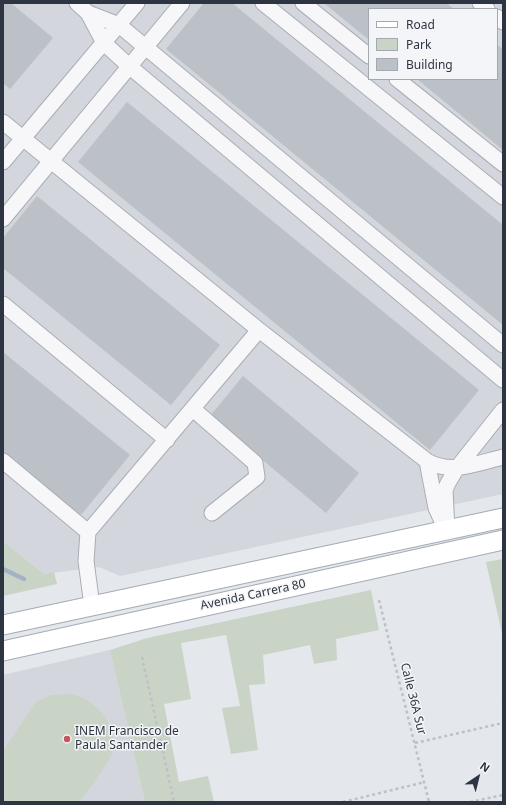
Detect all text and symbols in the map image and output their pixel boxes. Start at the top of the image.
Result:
legend [368,8,498,80]
text: Road [406,16,435,33]
text: Park [406,36,431,53]
text: Building [406,56,453,73]
street label: Avenida Carrera 80 [199,577,307,613]
street label: Calle 36A Sur [397,661,429,737]
place label: INEM Francisco de Paula Santander [75,725,179,753]
marker: INEM Francisco de Paula Santander [62,734,72,744]
north arrow [458,757,498,797]
text: N [477,758,493,775]

